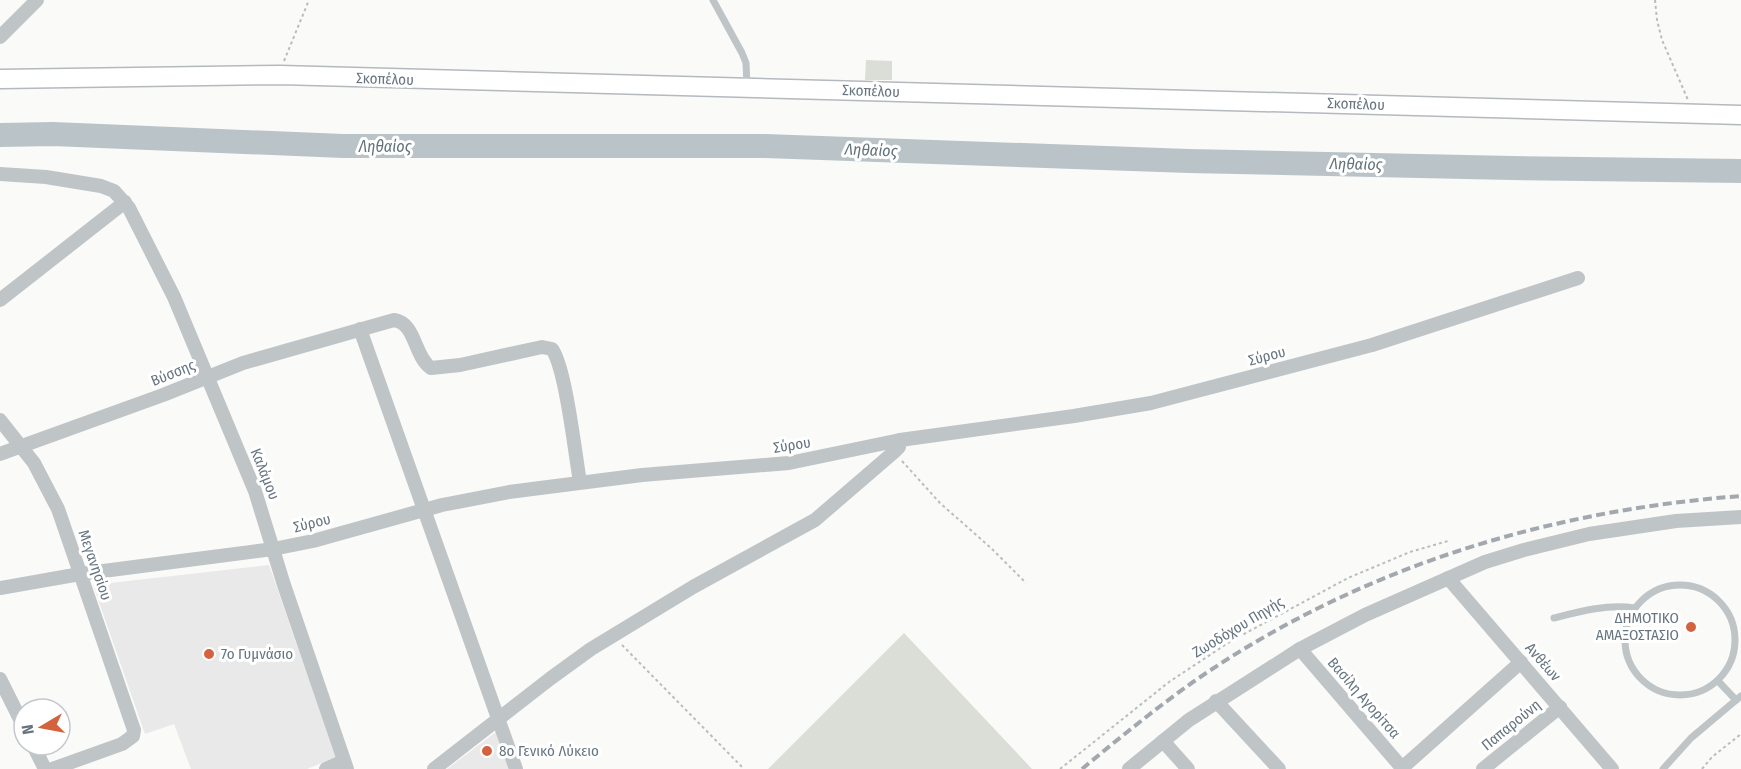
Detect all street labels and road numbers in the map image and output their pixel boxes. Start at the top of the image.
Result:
street label: Σκοπέλου [356,69,414,89]
street label: Σκοπέλου [842,81,900,101]
street label: Σκοπέλου [1327,94,1385,114]
street label: Σύρου [1246,342,1288,370]
street label: Βύσσης [148,356,198,390]
street label: Σύρου [772,433,812,457]
street label: Καλάμου [247,446,283,502]
street label: Σύρου [292,510,332,536]
street label: Μεγανησίου [75,527,115,603]
street label: Ζωοδόχου Πηγής [1189,592,1288,661]
street label: Ανθέων [1521,639,1565,685]
street label: Βασίλη Αγορίτσα [1324,654,1404,742]
street label: Παπαρούνη [1478,696,1544,754]

